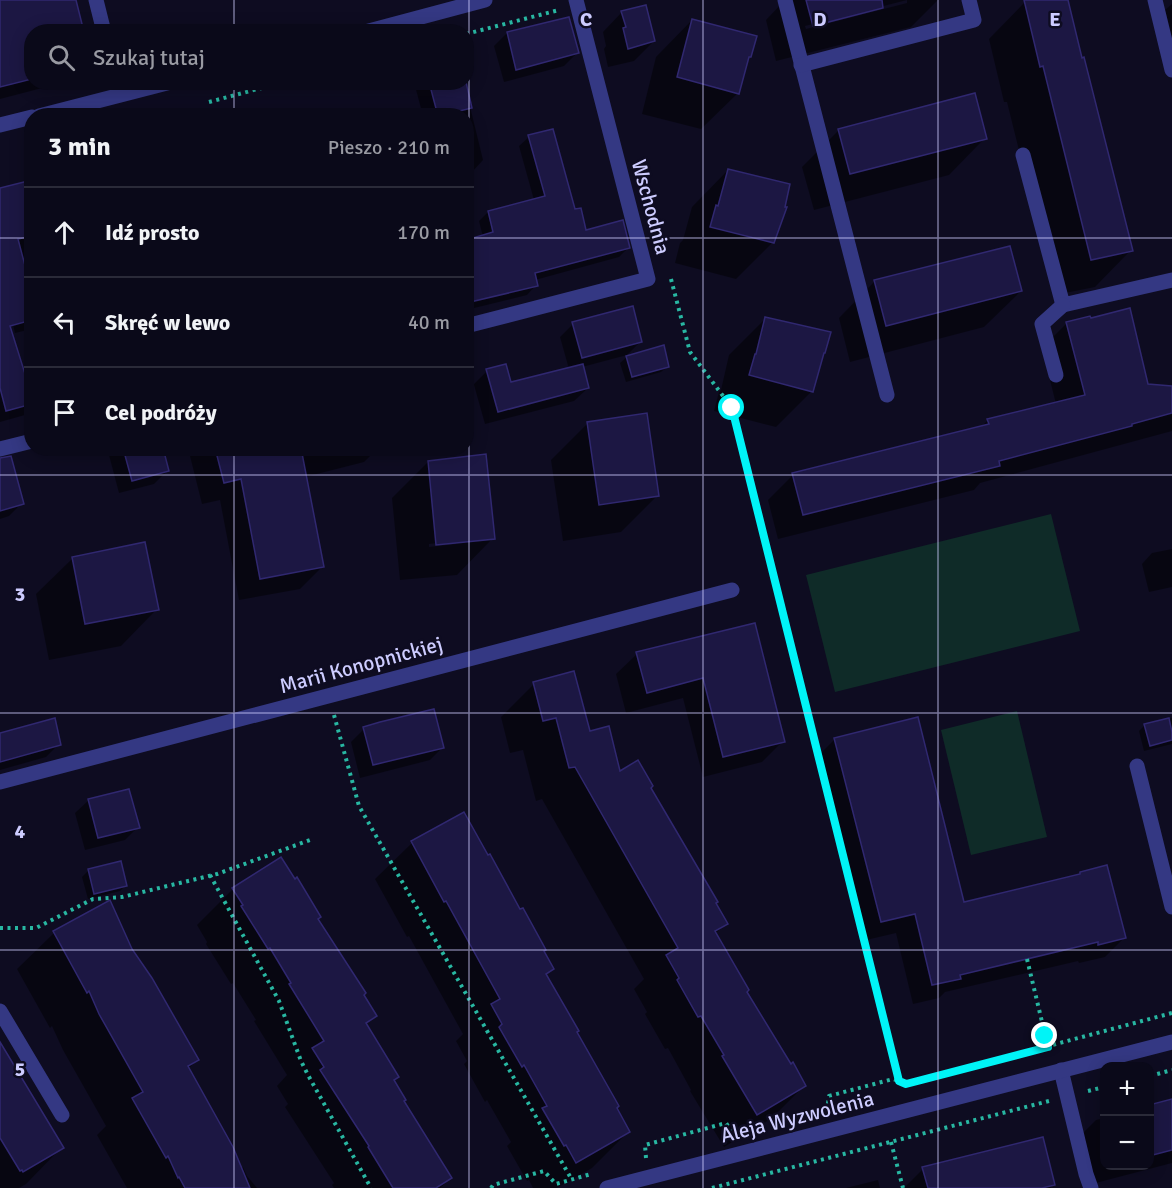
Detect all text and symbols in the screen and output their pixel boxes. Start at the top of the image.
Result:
text: C [580,7,592,32]
text: D [813,7,827,32]
text: E [1049,7,1061,32]
search box [24,24,474,90]
icon: search [45,41,78,74]
text: Szukaj tutaj [93,44,205,71]
text: 3 min [48,131,111,163]
text: Pieszo · 210 m [328,135,450,160]
street label: Wschodnia [626,157,676,257]
icon: ahead [48,216,81,249]
text: Idź prosto [105,219,200,246]
text: 170 m [397,220,450,245]
icon: left [48,306,81,339]
text: Skręć w lewo [105,309,230,336]
text: 40 m [408,310,450,335]
route start [718,394,744,420]
icon: arrive [48,396,81,429]
text: Cel podróży [105,399,217,426]
text: 3 [15,582,25,607]
street label: Marii Konopnickiej [277,631,445,699]
text: 4 [15,819,26,844]
route end [1031,1022,1057,1048]
text: 5 [15,1057,25,1082]
map controls [1100,1062,1154,1170]
button: + [1100,1062,1154,1116]
street label: Aleja Wyzwolenia [718,1085,876,1149]
button: − [1100,1116,1154,1170]

